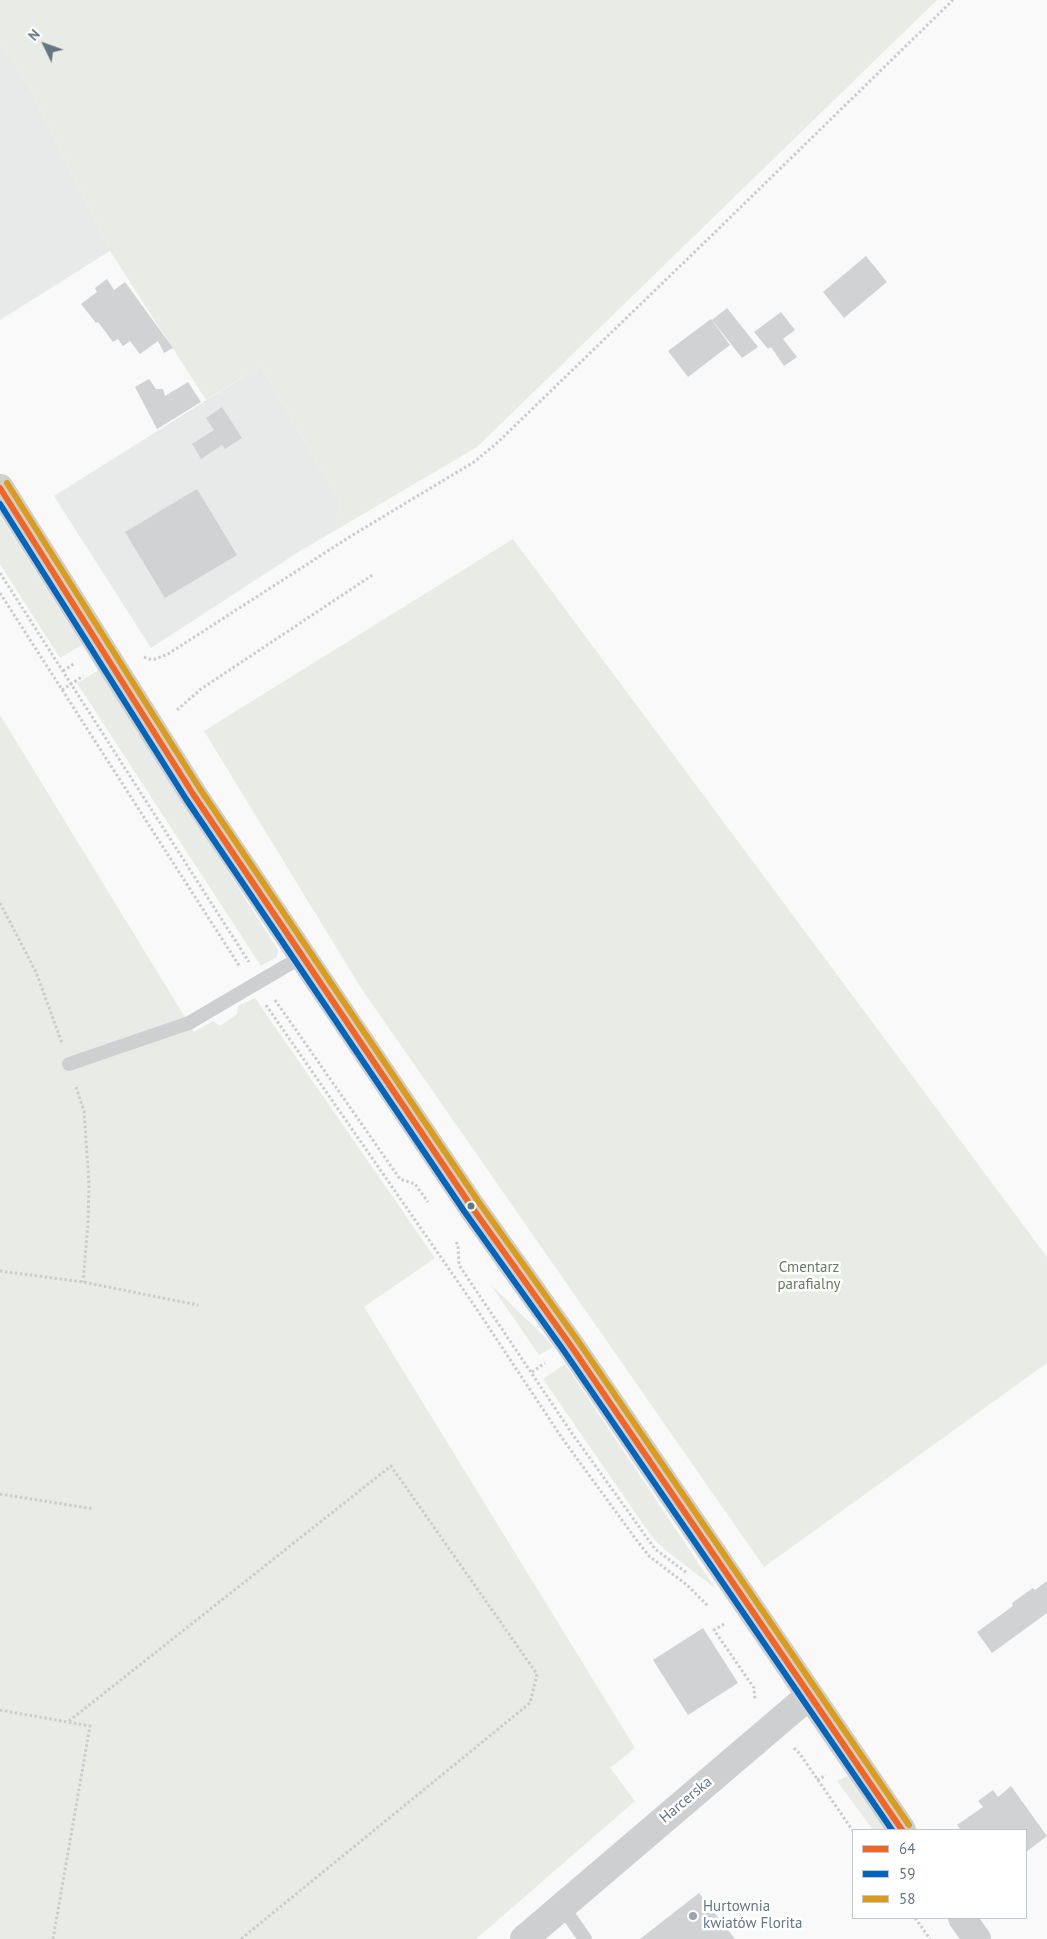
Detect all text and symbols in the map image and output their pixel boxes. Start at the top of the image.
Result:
north arrow [20,20,70,70]
text: N [24,26,44,44]
unlabelled marker [466,1201,476,1211]
park label: Cmentarz parafialny [777,1259,841,1294]
street label: Harcerska [656,1773,716,1827]
legend [852,1829,1027,1919]
text: 64 [899,1839,915,1858]
text: 59 [899,1864,915,1883]
text: 58 [899,1889,915,1908]
place label: Hurtownia kwiatów Florita [703,1898,802,1933]
marker: Hurtownia kwiatów Florita [687,1910,699,1922]

